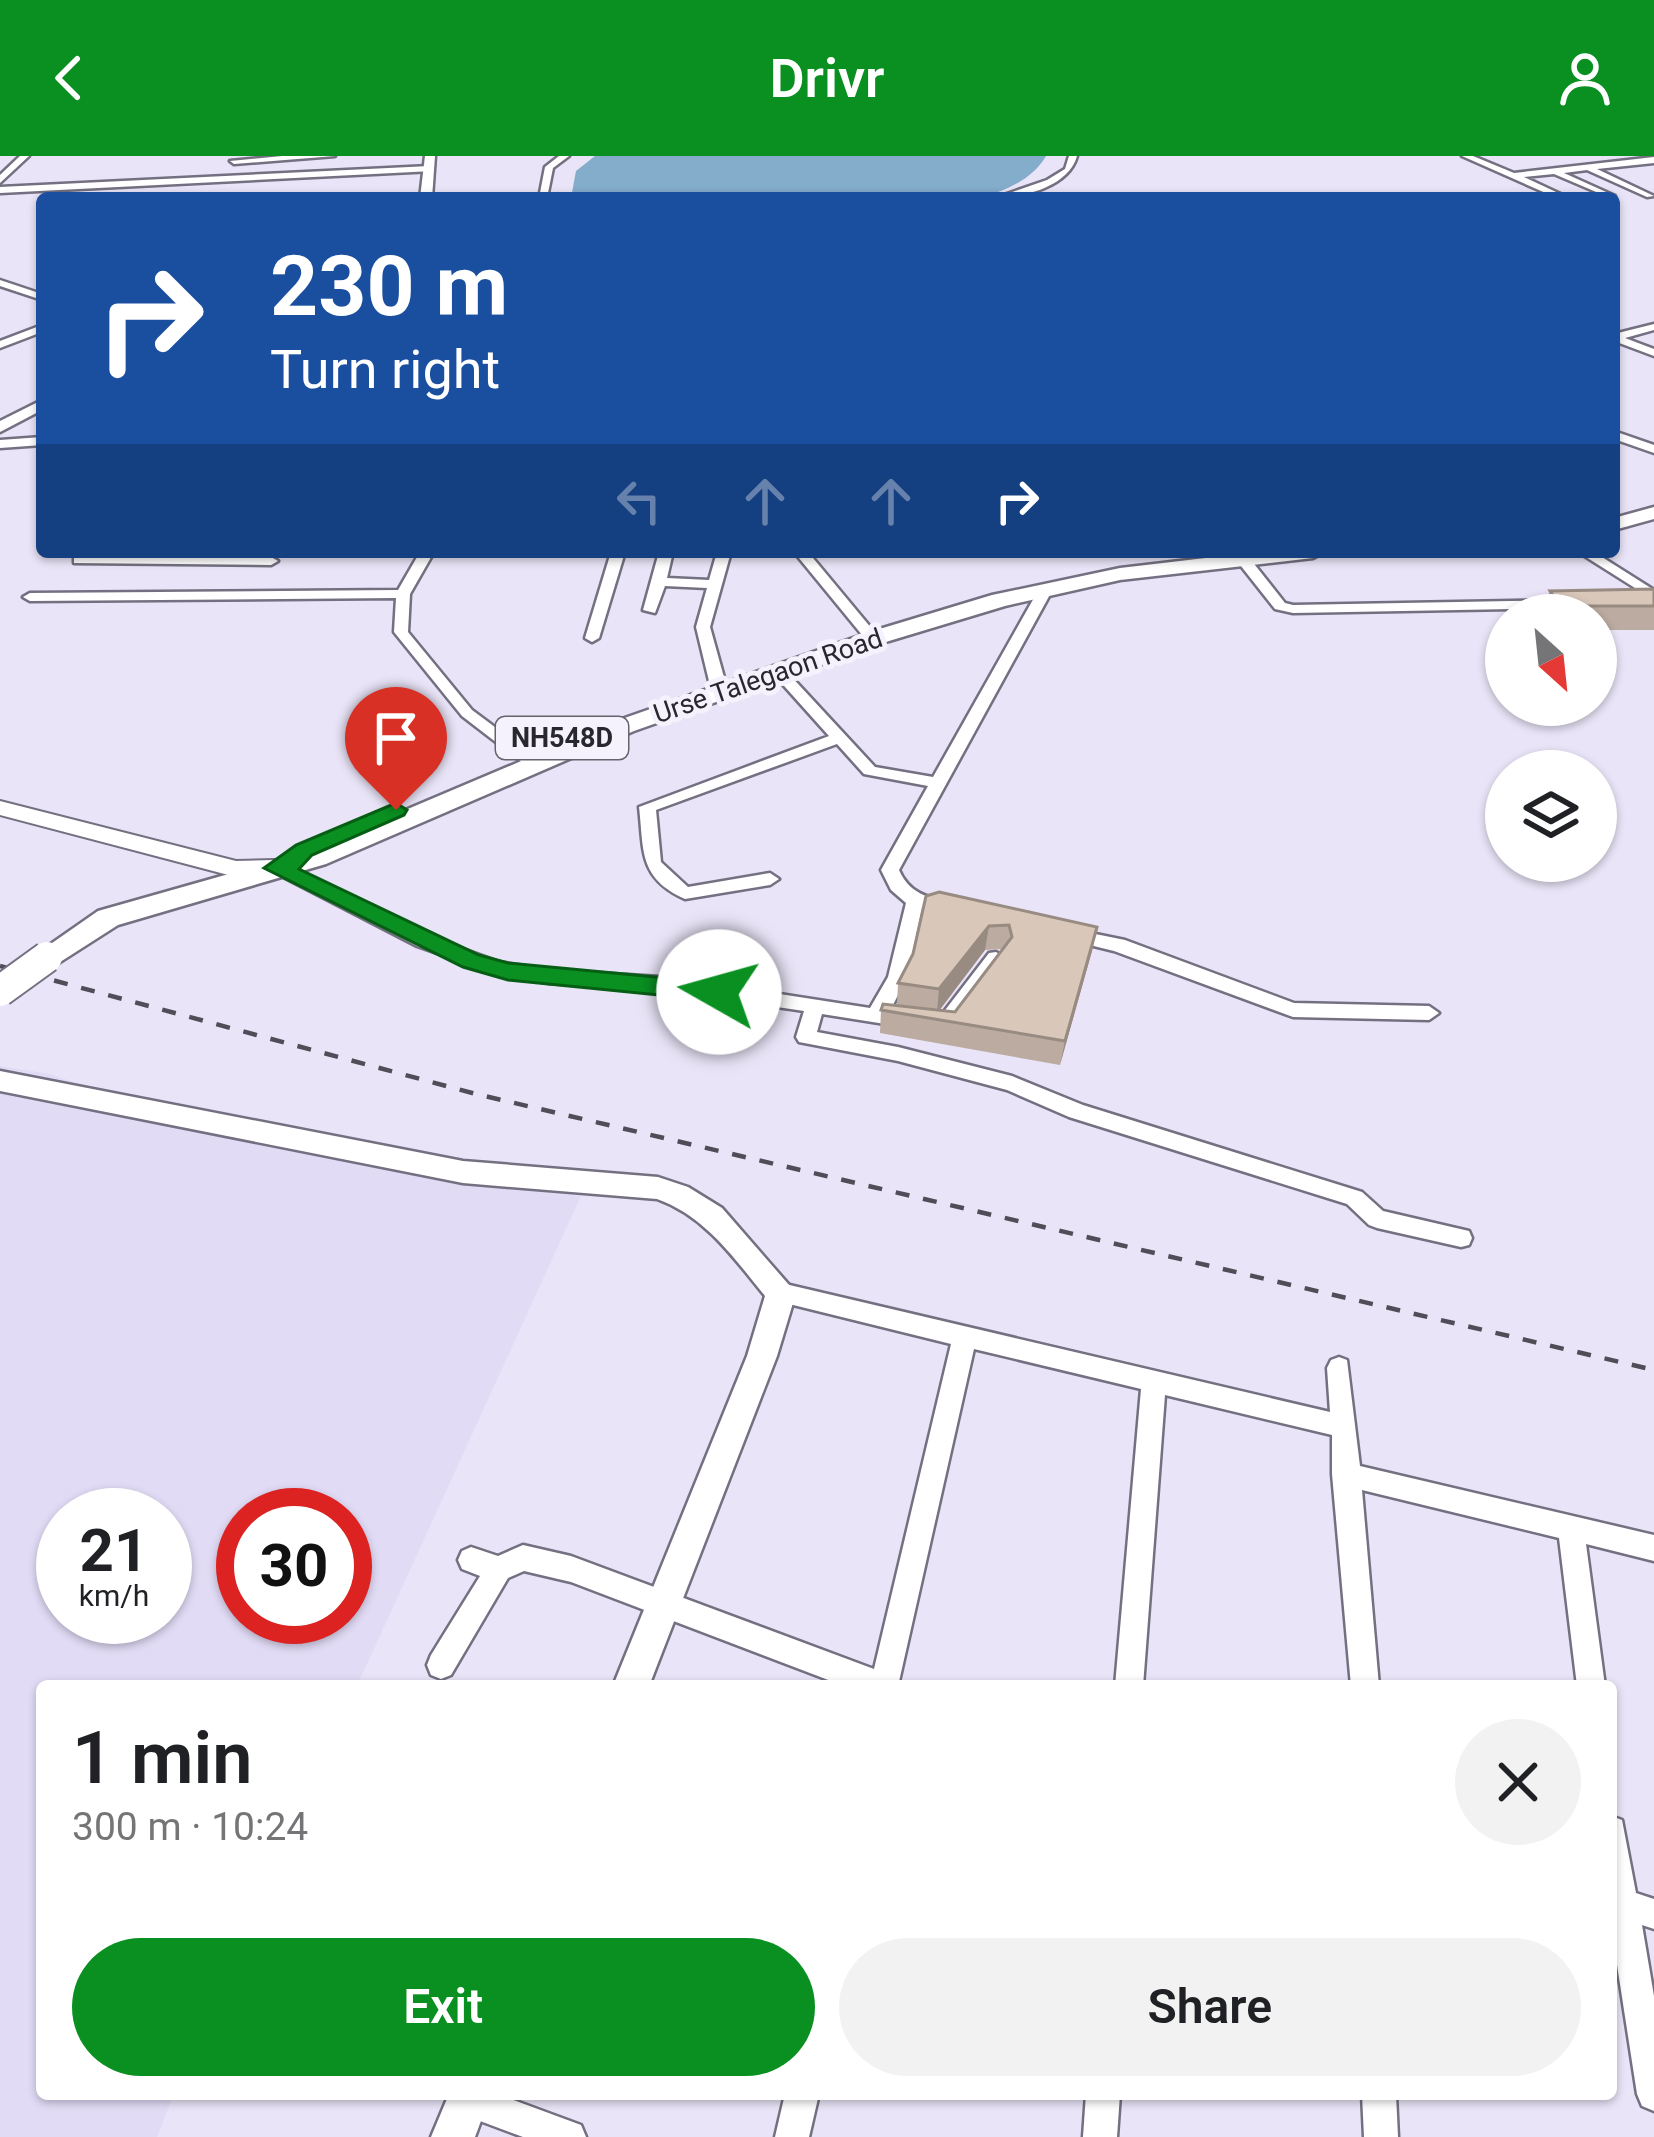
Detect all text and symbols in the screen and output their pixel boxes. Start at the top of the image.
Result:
icon: back [36,45,102,111]
icon: person [1552,45,1618,111]
text: Drivr [769,47,885,110]
text: 230 m [270,237,508,336]
icon: right [72,240,228,396]
text: Turn right [270,338,500,401]
icon: left [606,468,672,534]
icon: ahead [732,468,798,534]
icon: ahead [858,468,924,534]
icon: right [984,468,1050,534]
north arrow [1485,594,1617,726]
map controls [1485,594,1617,882]
street label: Urse Talegaon Road [649,622,887,730]
pin [345,687,447,810]
icon: arrive [363,705,429,771]
road number: NH548D [496,717,628,759]
button: layers [1485,750,1617,882]
position arrow [656,929,782,1055]
speed limit sign: 30 [216,1488,372,1644]
text: 21 [80,1515,148,1586]
text: km/h [79,1578,149,1613]
text: 1 min [72,1716,253,1801]
button: close [1455,1719,1581,1845]
text: 300 m · 10:24 [72,1804,308,1850]
button: Exit [72,1938,815,2076]
button: Share [839,1938,1581,2076]

